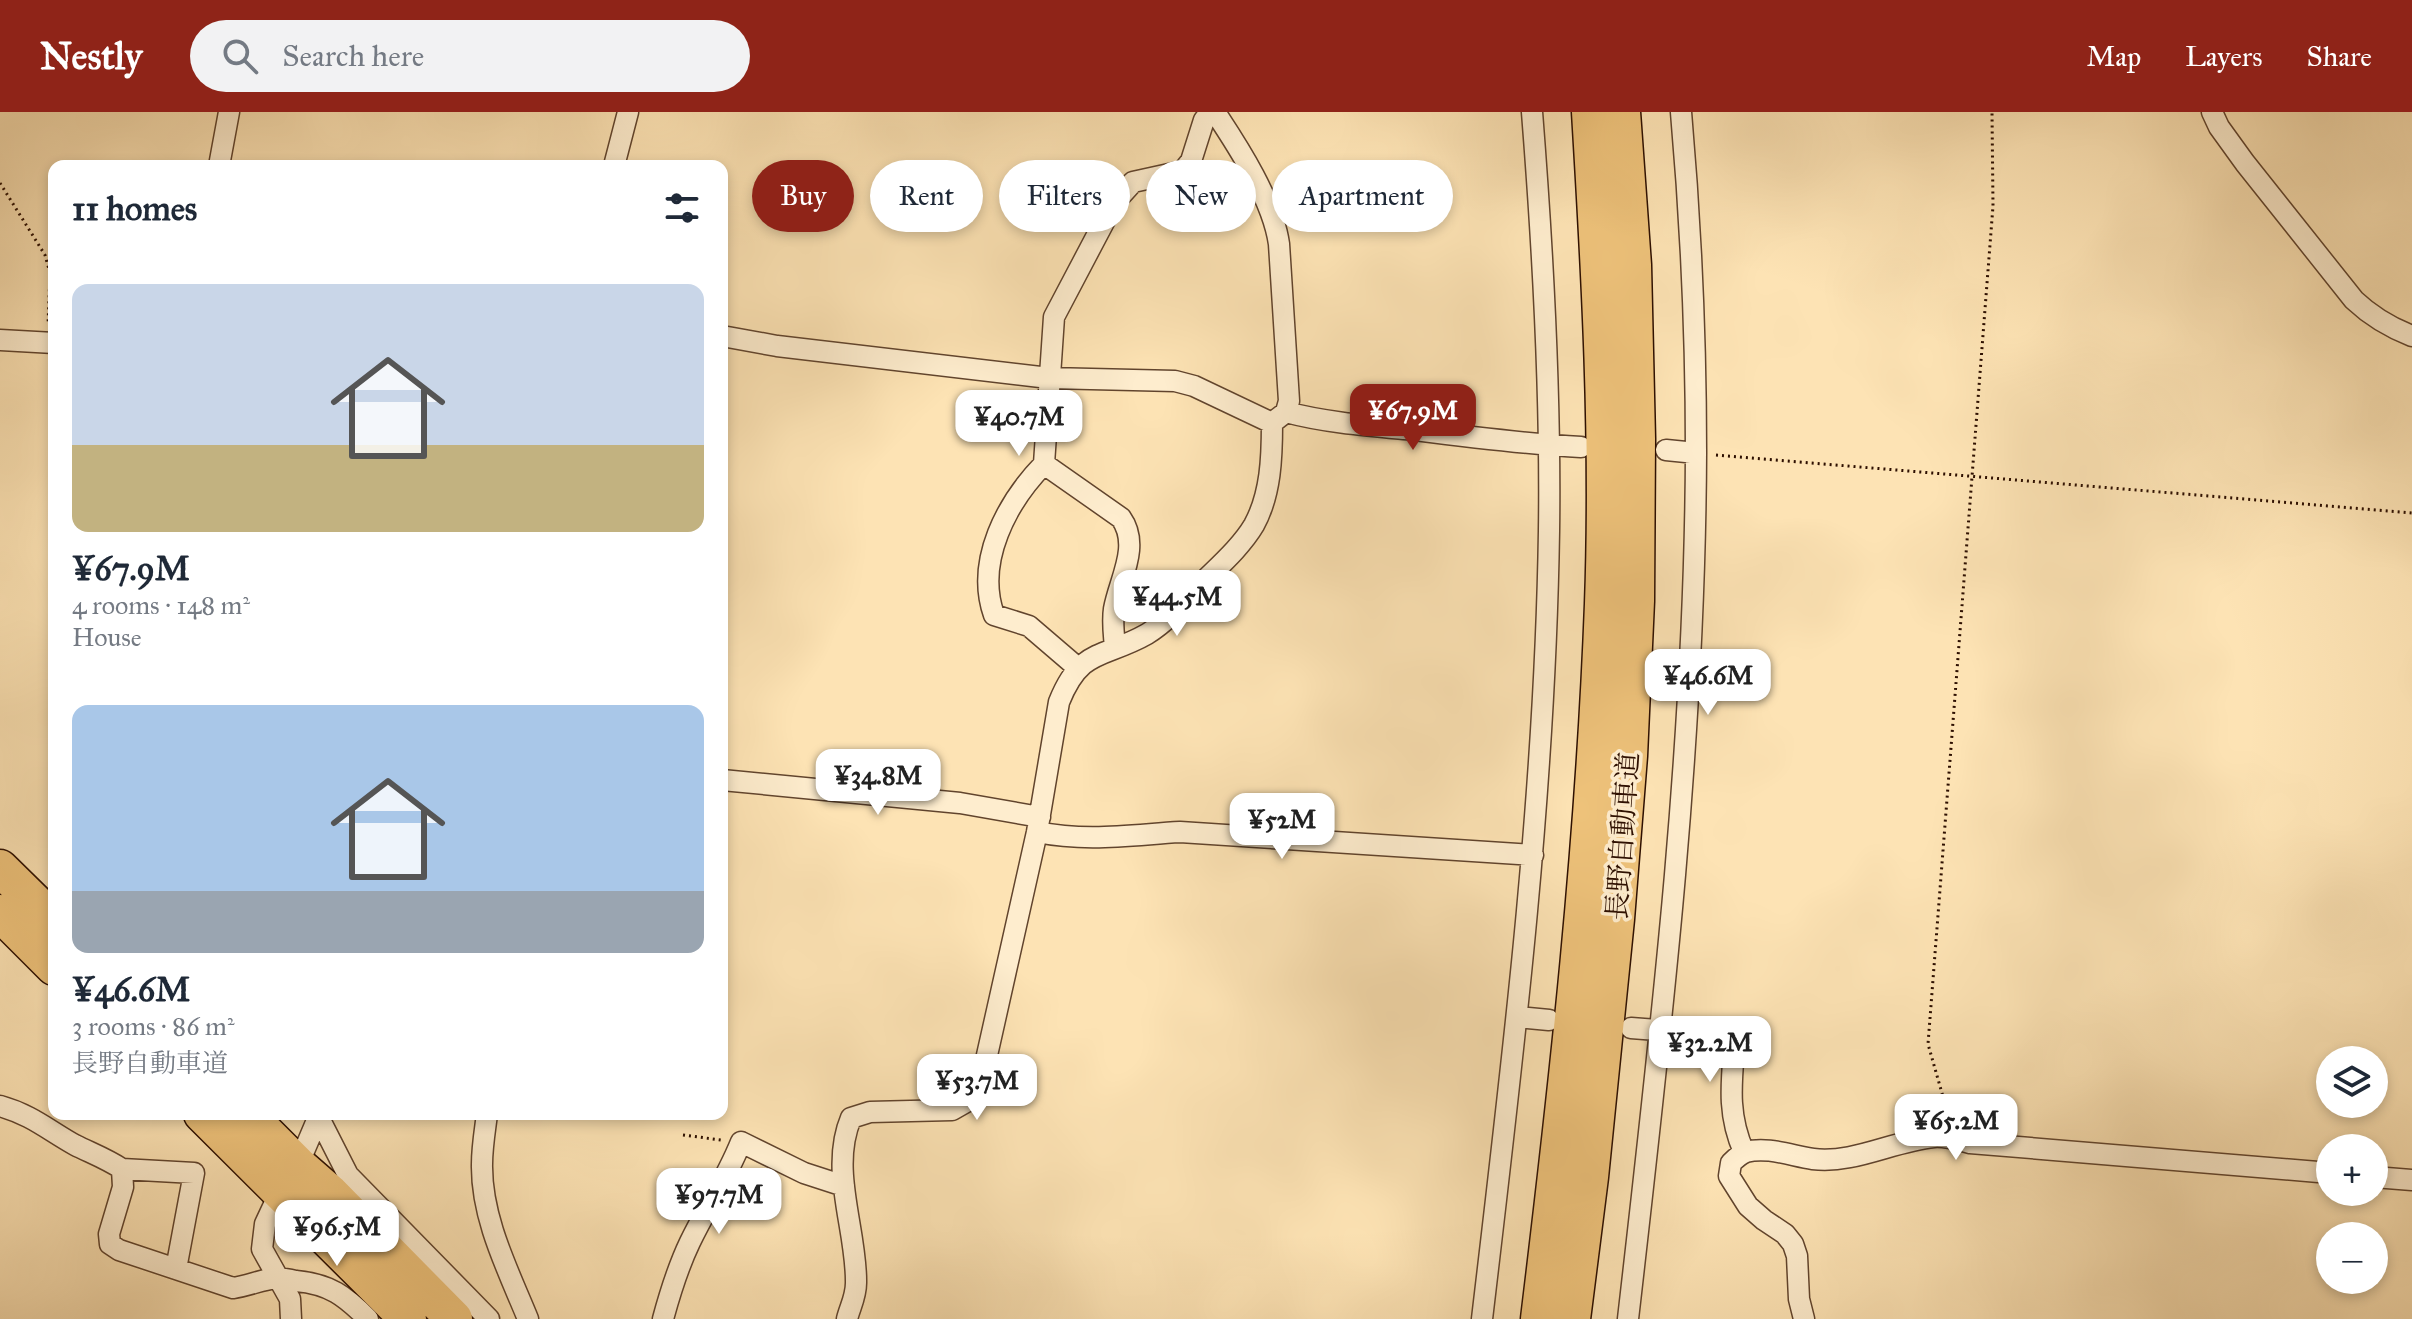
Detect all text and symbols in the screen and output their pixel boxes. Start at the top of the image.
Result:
search box [190,20,750,92]
text: Nestly [40,33,142,79]
icon: search [218,34,262,78]
text: Search here [282,38,424,74]
text: Map [2086,39,2141,74]
text: Layers [2185,39,2263,74]
text: Share [2307,39,2372,74]
chip: Buy [752,160,854,232]
chip: Rent [870,160,983,232]
chip: Filters [999,160,1130,232]
chip: New [1146,160,1256,232]
chip: Apartment [1272,160,1453,232]
icon: filters [660,186,704,230]
text: 11 homes [72,188,197,229]
icon: home [316,336,460,480]
pin: ¥67.9M [1348,384,1478,452]
pin: ¥40.7M [954,390,1084,458]
text: ¥67.9M [1368,394,1458,426]
text: ¥40.7M [973,400,1065,432]
text: ¥67.9M [72,548,190,589]
pin: ¥44.5M [1112,570,1242,638]
text: ¥44.5M [1132,580,1222,612]
text: 4 rooms · 148 m² [72,589,250,621]
text: House [72,621,142,653]
pin: ¥46.6M [1643,649,1773,717]
text: ¥46.6M [1663,659,1753,691]
pin: ¥34.8M [813,749,943,817]
street label: 長野自動車道 [1599,751,1646,921]
icon: home [316,757,460,901]
text: ¥34.8M [834,759,922,791]
pin: ¥52M [1235,793,1329,861]
text: ¥52M [1248,803,1316,835]
text: ¥46.6M [72,969,190,1010]
text: 3 rooms · 86 m² [72,1010,235,1042]
pin: ¥32.2M [1645,1016,1775,1084]
text: ¥32.2M [1667,1026,1753,1058]
map controls [2316,1046,2388,1294]
button: layers [2316,1046,2388,1118]
text: 長野自動車道 [72,1047,228,1079]
pin: ¥53.7M [912,1054,1042,1122]
text: ¥53.7M [935,1064,1019,1096]
pin: ¥65.2M [1891,1094,2021,1162]
text: ¥65.2M [1913,1104,1999,1136]
button: + [2316,1134,2388,1206]
pin: ¥97.7M [654,1168,784,1236]
text: ¥97.7M [674,1178,764,1210]
pin: ¥96.5M [272,1200,402,1268]
text: ¥96.5M [293,1210,381,1242]
button: − [2316,1222,2388,1294]

